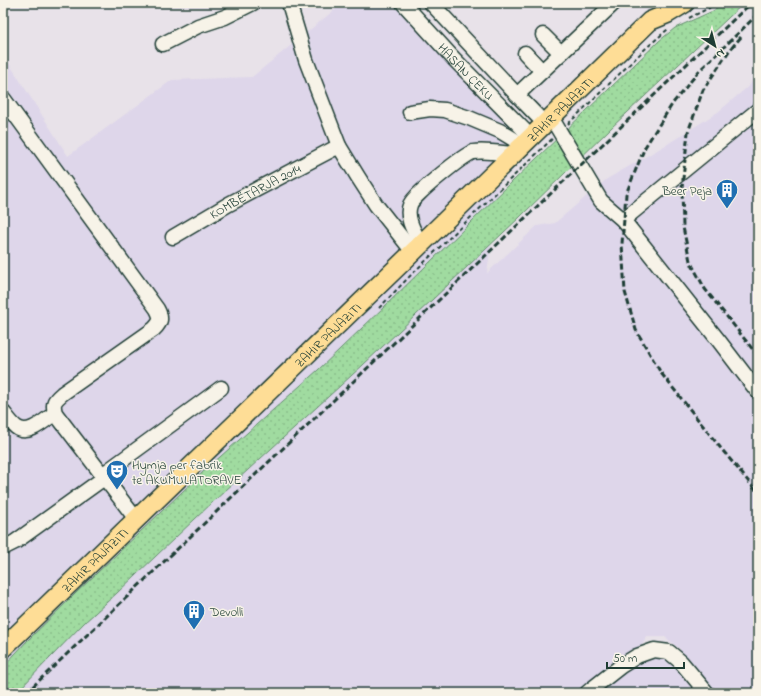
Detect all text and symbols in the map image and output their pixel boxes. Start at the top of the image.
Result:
north arrow [695,26,735,66]
street label: HASAN ÇEKU [433,39,498,105]
text: N [713,45,728,62]
street label: ZAHIR PAJAZITI [523,73,598,147]
street label: KOMBËTARJA 2014 [206,159,305,224]
building icon: Beer Peja [714,177,740,210]
place label: Beer Peja [661,182,712,201]
street label: ZAHIR PAJAZITI [291,299,366,373]
place label: Hymja per fabrik te AKUMULATORAVE [132,456,241,490]
theatre icon: Hymja per fabrik te AKUMULATORAVE [104,458,130,491]
street label: ZAHIR PAJAZITI [58,524,133,598]
building icon: Devolli [181,598,207,631]
place label: Devolli [209,603,243,622]
scale bar [607,644,684,670]
text: 50 m [613,650,637,668]

